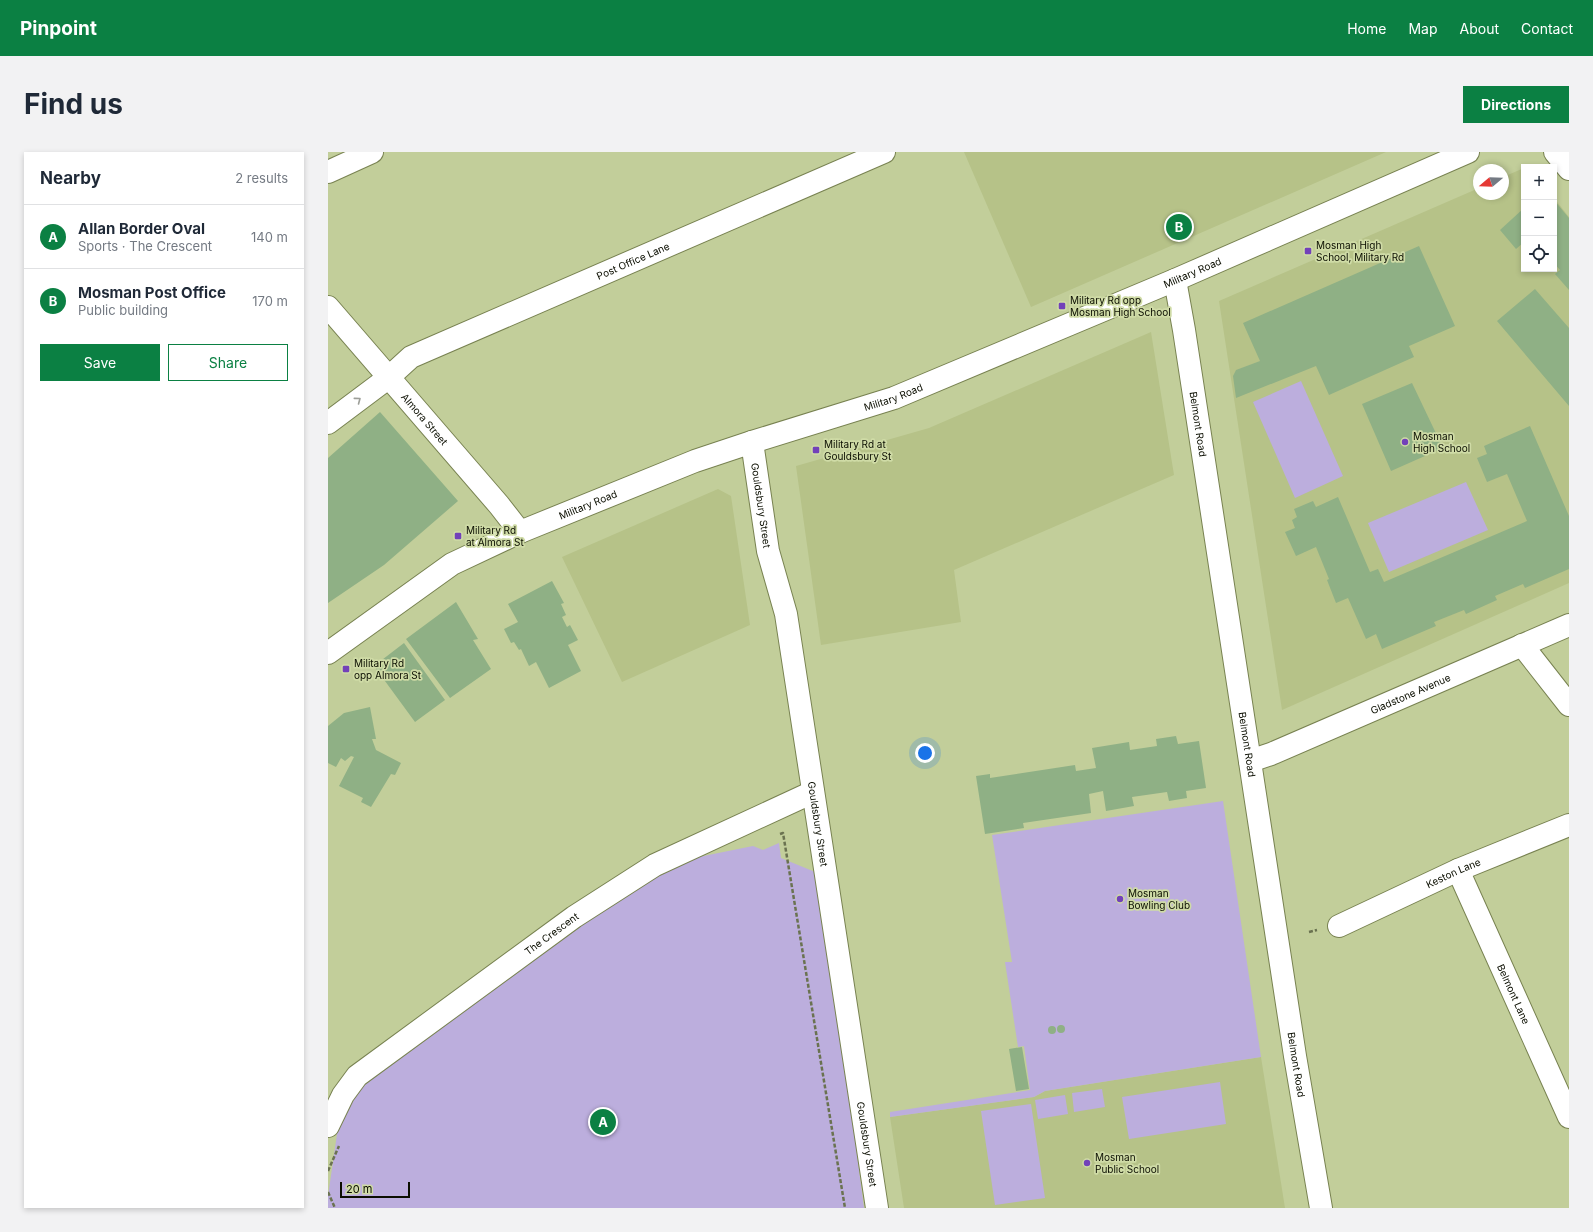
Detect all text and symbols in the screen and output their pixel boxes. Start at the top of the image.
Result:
text: Pinpoint [20,17,97,40]
text: Home [1347,20,1386,37]
text: Map [1408,20,1438,37]
text: About [1460,20,1499,37]
text: Contact [1521,20,1573,37]
button: Directions [1463,86,1569,123]
text: Find us [24,87,123,121]
north arrow [1473,164,1509,200]
map controls [1521,164,1557,272]
button: + [1521,164,1557,200]
text: Nearby [40,168,101,188]
text: 2 results [235,170,288,186]
button: − [1521,200,1557,236]
pin: B [1166,212,1192,242]
text: Allan Border Oval [78,219,205,238]
text: A [48,229,58,245]
text: 140 m [251,229,288,245]
button: locate [1521,236,1557,272]
text: Sports · The Crescent [78,238,212,254]
place label: Mosman High School, Military Rd [1316,239,1404,263]
street label: Post Office Lane [595,240,671,282]
marker: Mosman High School, Military Rd [1303,246,1313,256]
street label: Military Road [1162,255,1223,290]
text: Mosman Post Office [78,283,226,302]
text: B [49,293,57,309]
text: 170 m [252,293,288,309]
place label: Military Rd opp Mosman High School [1070,294,1171,318]
marker: Military Rd opp Mosman High School [1057,301,1067,311]
text: Public building [78,302,168,318]
button: Save [40,344,160,381]
button: Share [168,344,288,381]
street label: Military Road [862,381,924,413]
street label: Almora Street [399,391,451,448]
street label: Belmont Road [1187,391,1209,457]
one-way arrow [354,398,361,405]
place label: Mosman High School [1413,430,1470,454]
marker: Mosman High School [1400,437,1410,447]
place label: Military Rd at Gouldsbury St [824,438,892,462]
marker: Military Rd at Gouldsbury St [811,445,821,455]
street label: Gouldsbury Street [749,462,774,549]
street label: Military Road [557,487,619,522]
place label: Military Rd at Almora St [466,524,524,548]
marker: Military Rd at Almora St [453,531,463,541]
place label: Military Rd opp Almora St [354,657,422,681]
marker: Military Rd opp Almora St [341,664,351,674]
street label: Gladstone Avenue [1369,671,1452,716]
street label: Belmont Road [1236,711,1258,778]
your location [915,743,935,763]
street label: Gouldsbury Street [806,780,831,868]
street label: Keston Lane [1424,855,1482,890]
place label: Mosman Bowling Club [1128,887,1190,911]
marker: Mosman Bowling Club [1115,894,1125,904]
street label: The Crescent [522,909,581,957]
street label: Belmont Lane [1495,962,1533,1026]
street label: Belmont Road [1285,1031,1308,1098]
street label: Gouldsbury Street [855,1101,880,1188]
pin: A [590,1107,616,1137]
place label: Mosman Public School [1095,1151,1159,1175]
marker: Mosman Public School [1082,1158,1092,1168]
scale bar [340,1180,410,1199]
text: 20 m [346,1182,372,1196]

